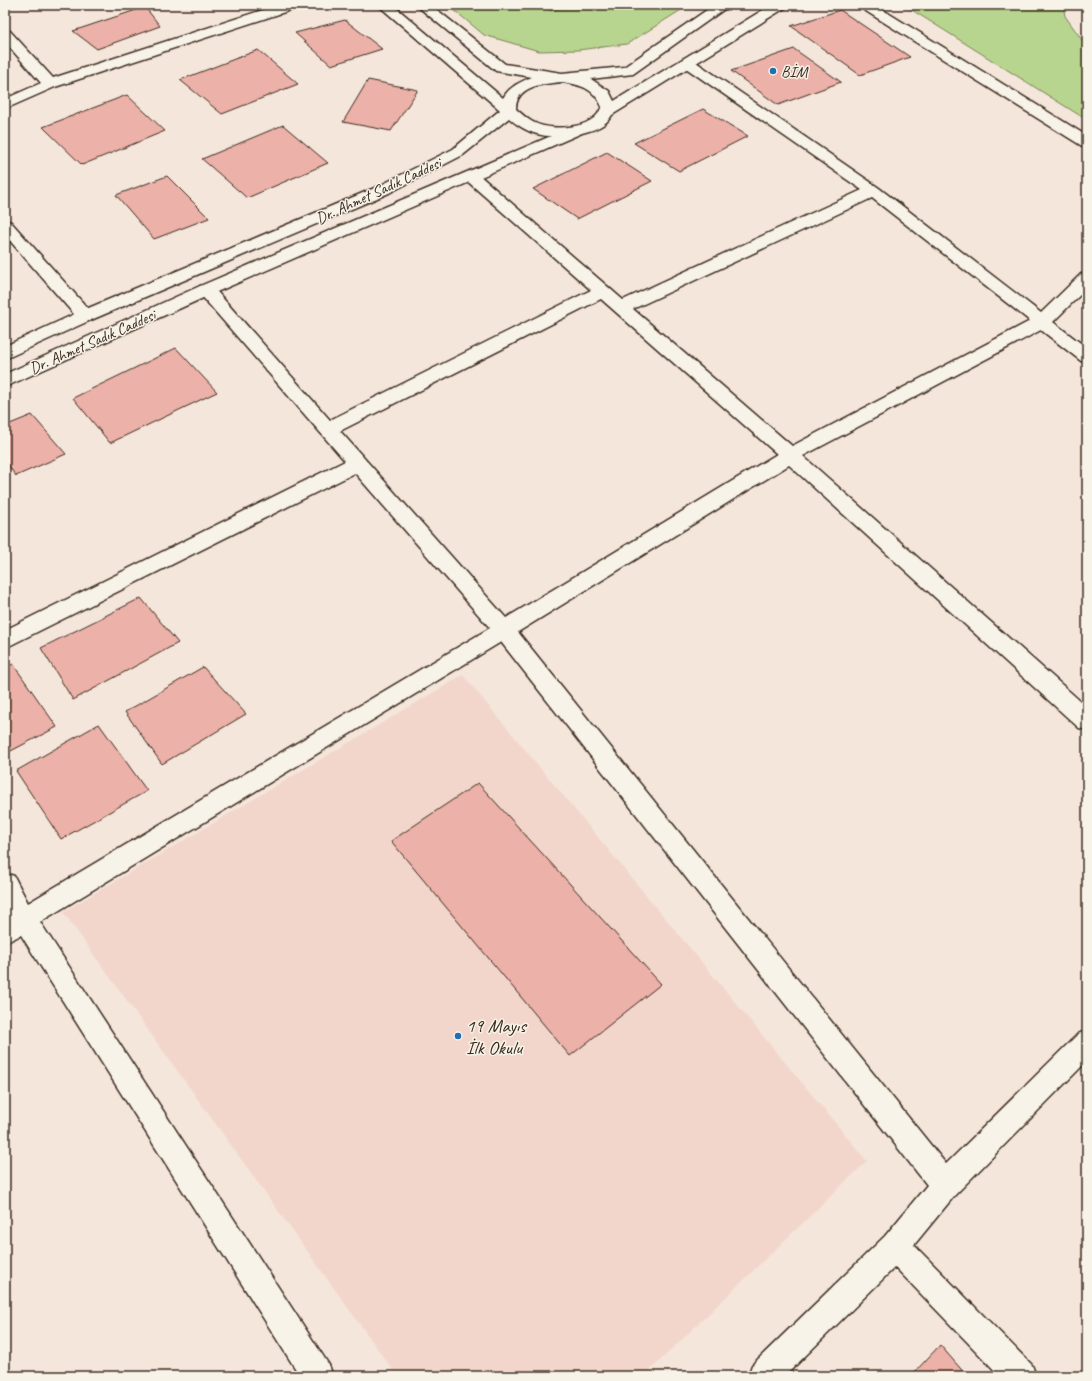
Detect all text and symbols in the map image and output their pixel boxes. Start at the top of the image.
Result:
place label: BİM [781,62,809,82]
marker: BİM [768,66,778,76]
street label: Dr. Ahmet Sadık Caddesi [313,152,446,229]
street label: Dr. Ahmet Sadık Caddesi [26,304,160,379]
place label: 19 Mayıs İlk Okulu [466,1014,528,1060]
marker: 19 Mayıs İlk Okulu [453,1031,463,1041]

